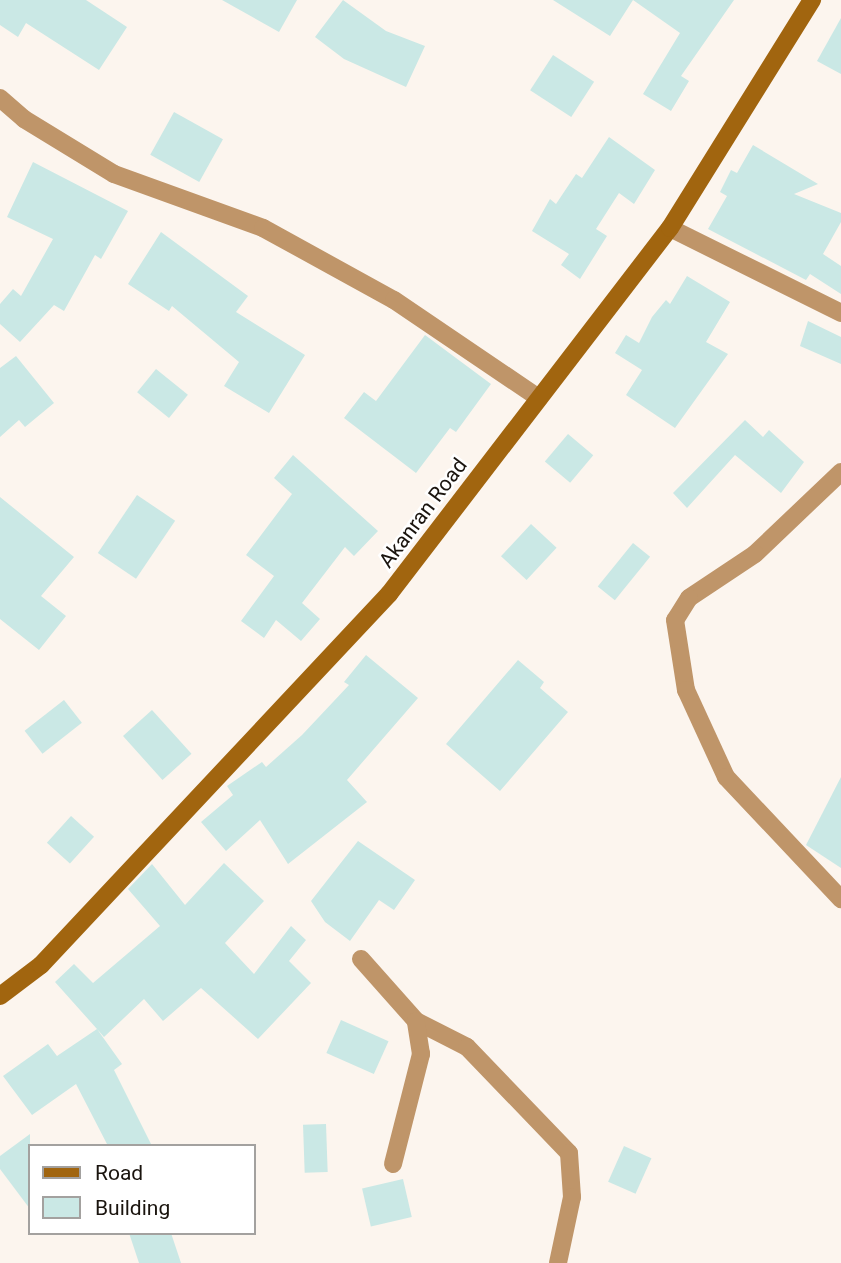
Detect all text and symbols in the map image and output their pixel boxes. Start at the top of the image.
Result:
street label: Akanran Road [374,453,472,573]
legend [28,1144,256,1235]
text: Road [95,1161,143,1185]
text: Building [95,1196,170,1220]

